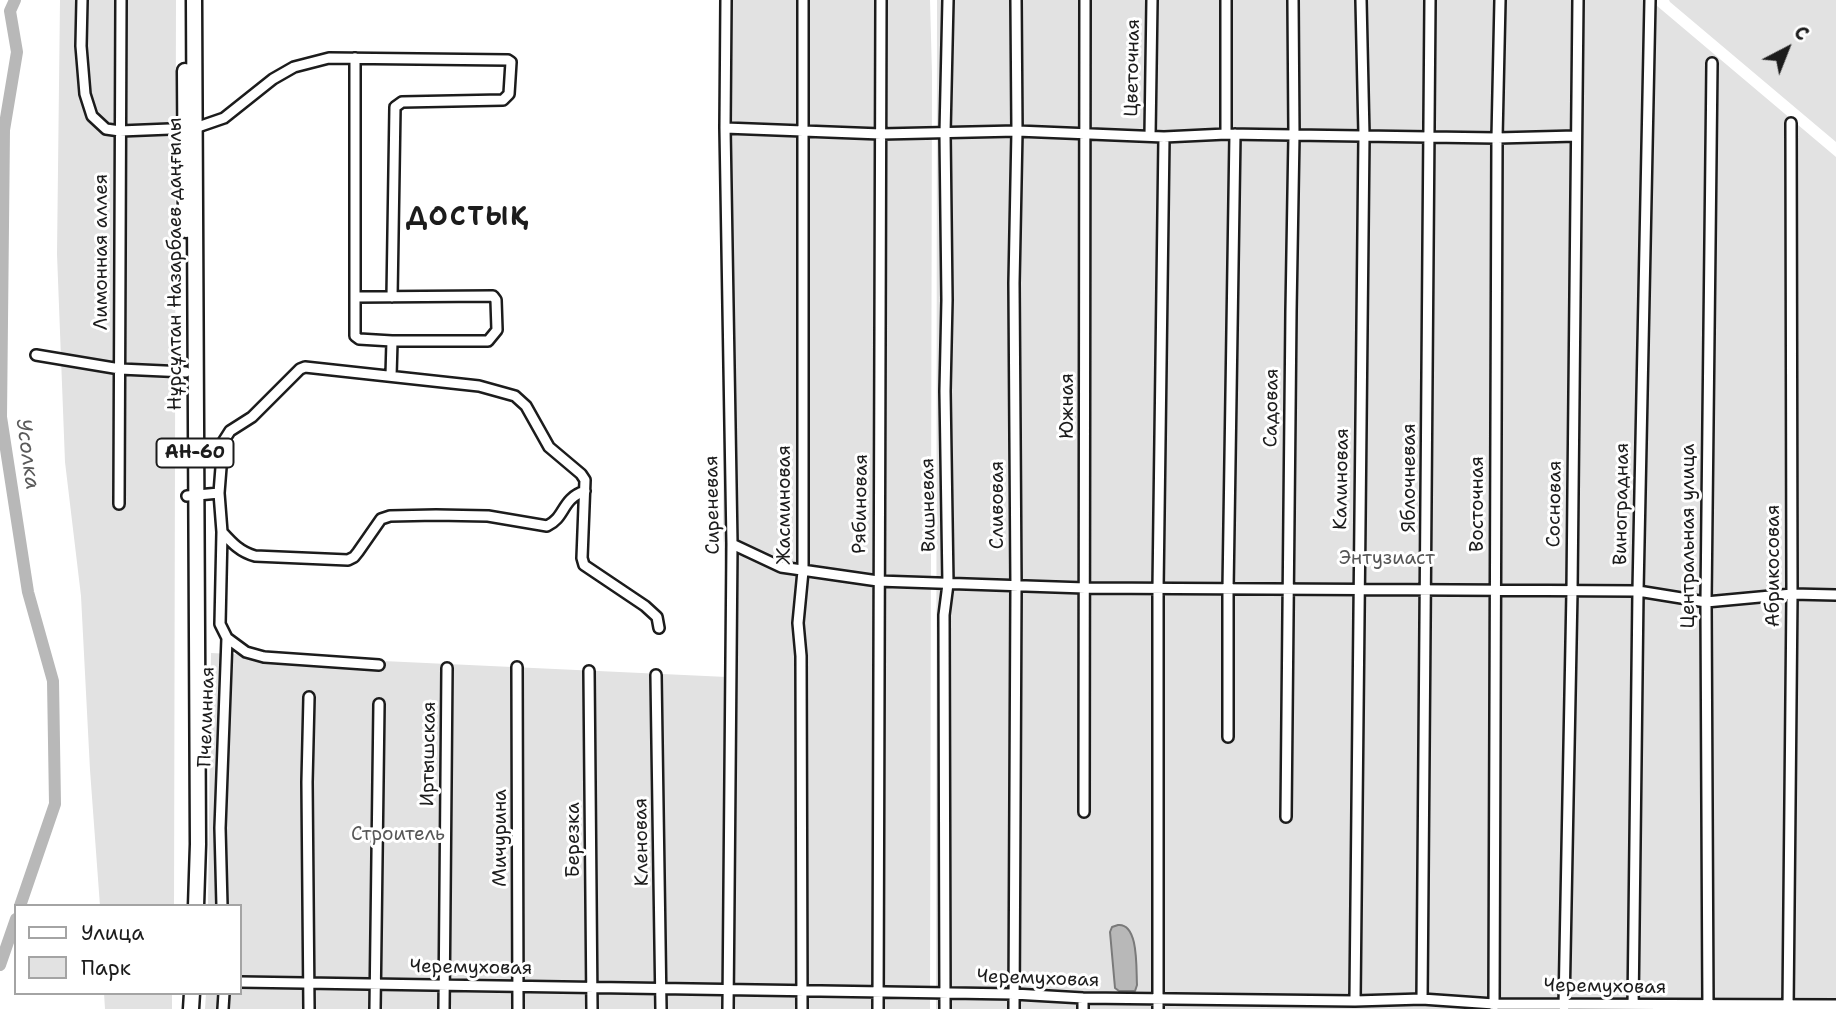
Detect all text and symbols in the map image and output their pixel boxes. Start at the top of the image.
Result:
north arrow [1752,14,1822,84]
street label: Цветочная [1121,19,1145,117]
text: С [1789,20,1814,46]
street label: Нұрсұлтан Назарбаев даңғылы [165,117,187,411]
street label: Лимонная аллея [91,174,113,330]
district label: ДОСТЫҚ [407,202,529,234]
street label: Садовая [1260,368,1284,448]
street label: Южная [1057,373,1079,439]
water label: Усолка [10,417,44,491]
street label: Яблочневая [1399,423,1421,533]
street label: Калиновая [1330,428,1354,530]
road number: АН-60 [156,438,234,467]
street label: Виноградная [1610,443,1634,565]
street label: Центральная улица [1678,444,1700,628]
street label: Жасминовая [774,445,796,565]
street label: Рябиновая [849,454,873,554]
street label: Сиреневая [701,455,725,555]
street label: Восточная [1467,456,1489,552]
street label: Вишневая [917,458,941,552]
street label: Сосновая [1543,460,1567,548]
street label: Сливовая [987,461,1009,549]
street label: Абрикосовая [1763,505,1785,627]
park label: Энтузиаст [1339,548,1435,570]
street label: Пчелинная [194,666,220,768]
street label: Иртышская [417,701,441,807]
street label: Мичурина [490,789,512,887]
street label: Кленовая [630,798,654,886]
street label: Березка [563,802,585,878]
park label: Строитель [351,824,445,846]
legend [14,904,242,995]
text: Улица [81,919,144,947]
text: Парк [81,954,131,982]
street label: Черемуховая [409,956,533,980]
street label: Черемуховая [976,965,1100,993]
street label: Черемуховая [1543,975,1667,999]

